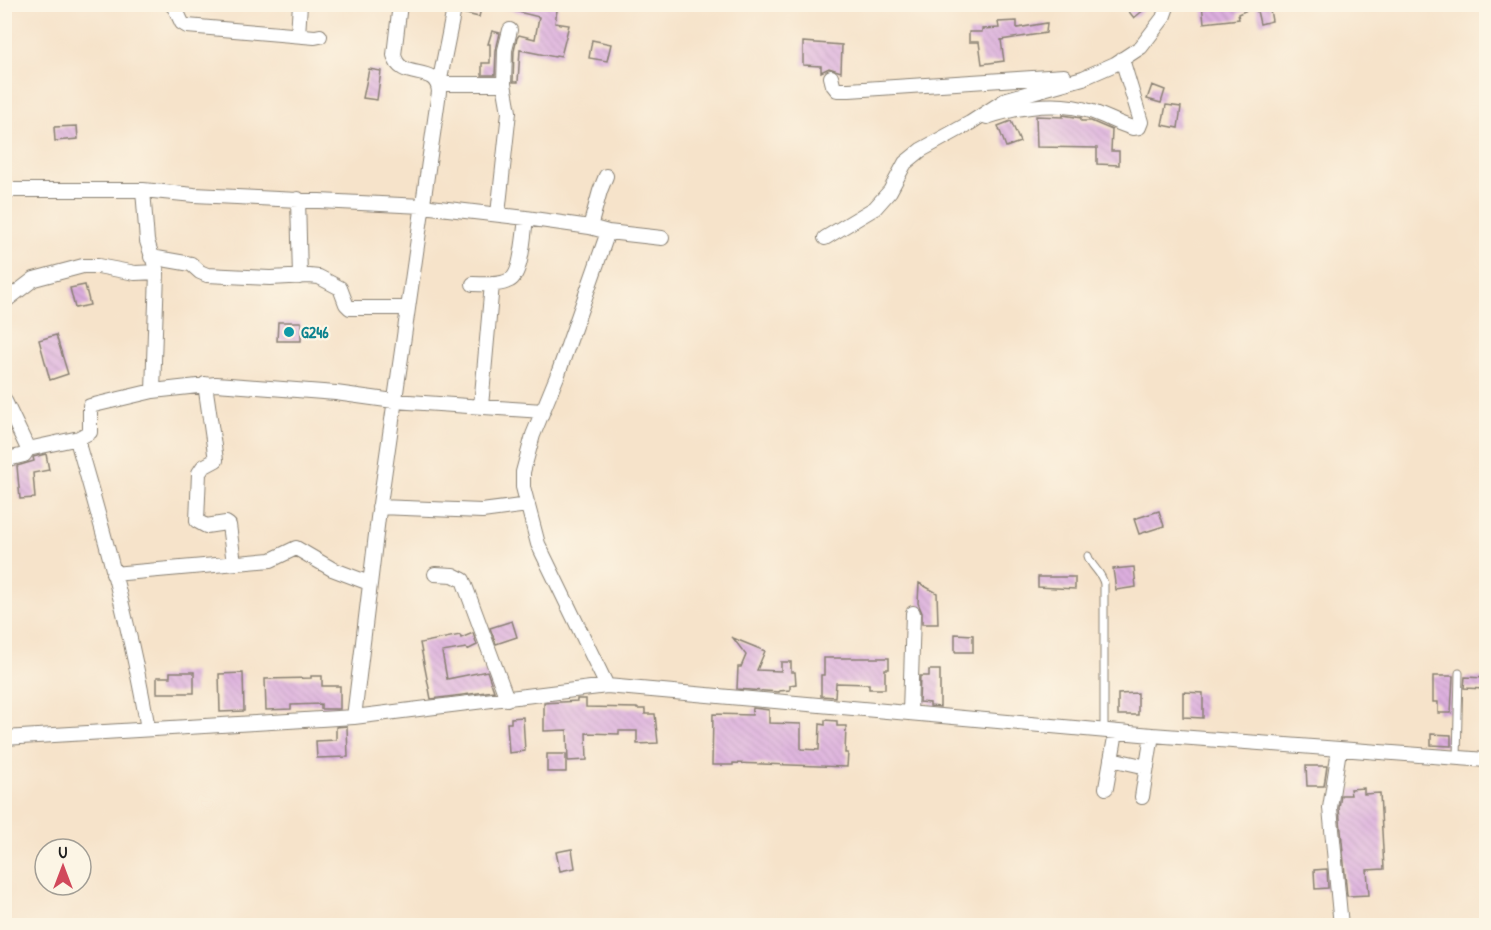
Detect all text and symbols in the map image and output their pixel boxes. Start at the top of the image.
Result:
place label: G246 [301,321,329,343]
marker: G246 [282,325,296,339]
north arrow [33,837,93,897]
text: U [59,841,68,863]

